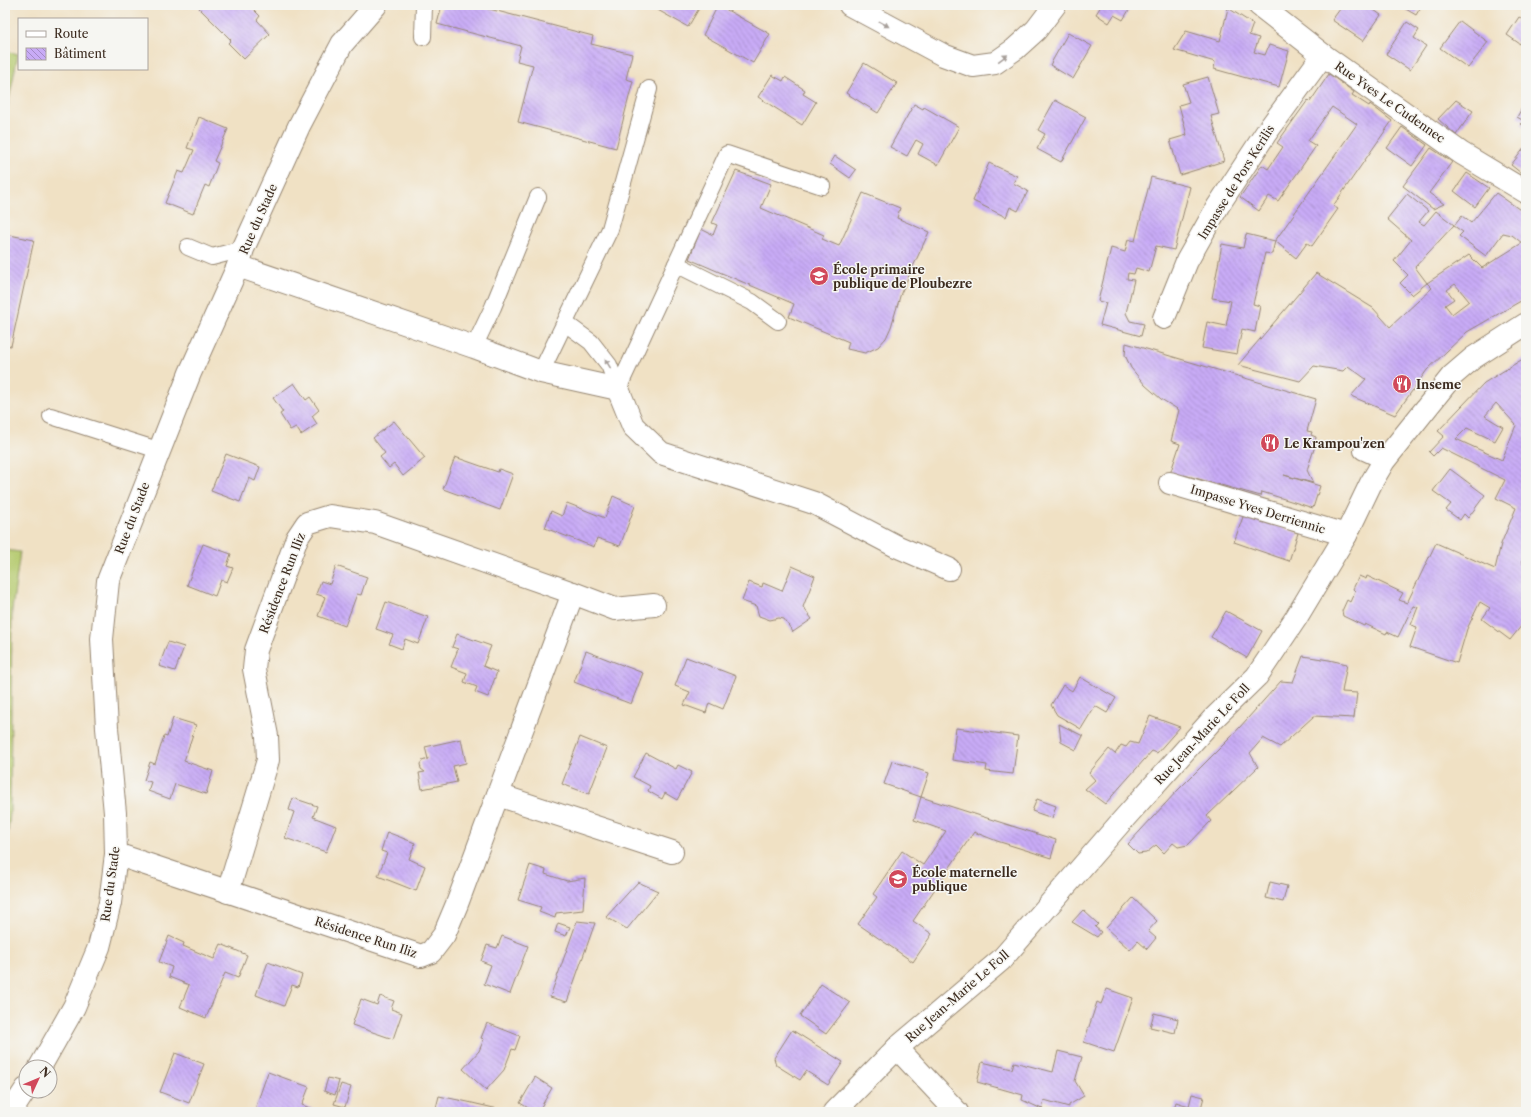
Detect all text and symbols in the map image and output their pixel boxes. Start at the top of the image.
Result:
legend [18,18,148,70]
one-way arrow [879,20,890,27]
text: Route [54,26,89,41]
text: Bâtiment [54,46,107,61]
one-way arrow [998,54,1008,62]
street label: Rue Yves Le Cudennec [1332,58,1448,146]
street label: Impasse de Pors Kerilis [1195,122,1277,242]
street label: Rue du Stade [236,181,280,257]
place label: École primaire publique de Ploubezre [833,261,972,291]
school or university icon: École primaire publique de Ploubezre [808,265,830,287]
one-way arrow [604,358,611,370]
restaurant icon: Inseme [1391,373,1413,395]
place label: Inseme [1416,377,1461,392]
restaurant icon: Le Krampou'zen [1259,432,1281,454]
place label: Le Krampou'zen [1284,436,1386,451]
street label: Rue du Stade [111,480,153,556]
street label: Impasse Yves Derriennic [1189,481,1327,537]
street label: Résidence Run Iliz [256,530,308,636]
street label: Rue Jean-Marie Le Foll [1151,680,1253,788]
street label: Rue du Stade [97,845,123,923]
place label: École maternelle publique [912,864,1017,894]
school or university icon: École maternelle publique [887,868,909,890]
street label: Résidence Run Iliz [313,913,419,961]
street label: Rue Jean-Marie Le Foll [902,947,1012,1045]
north arrow [18,1059,58,1099]
text: N [37,1064,54,1081]

